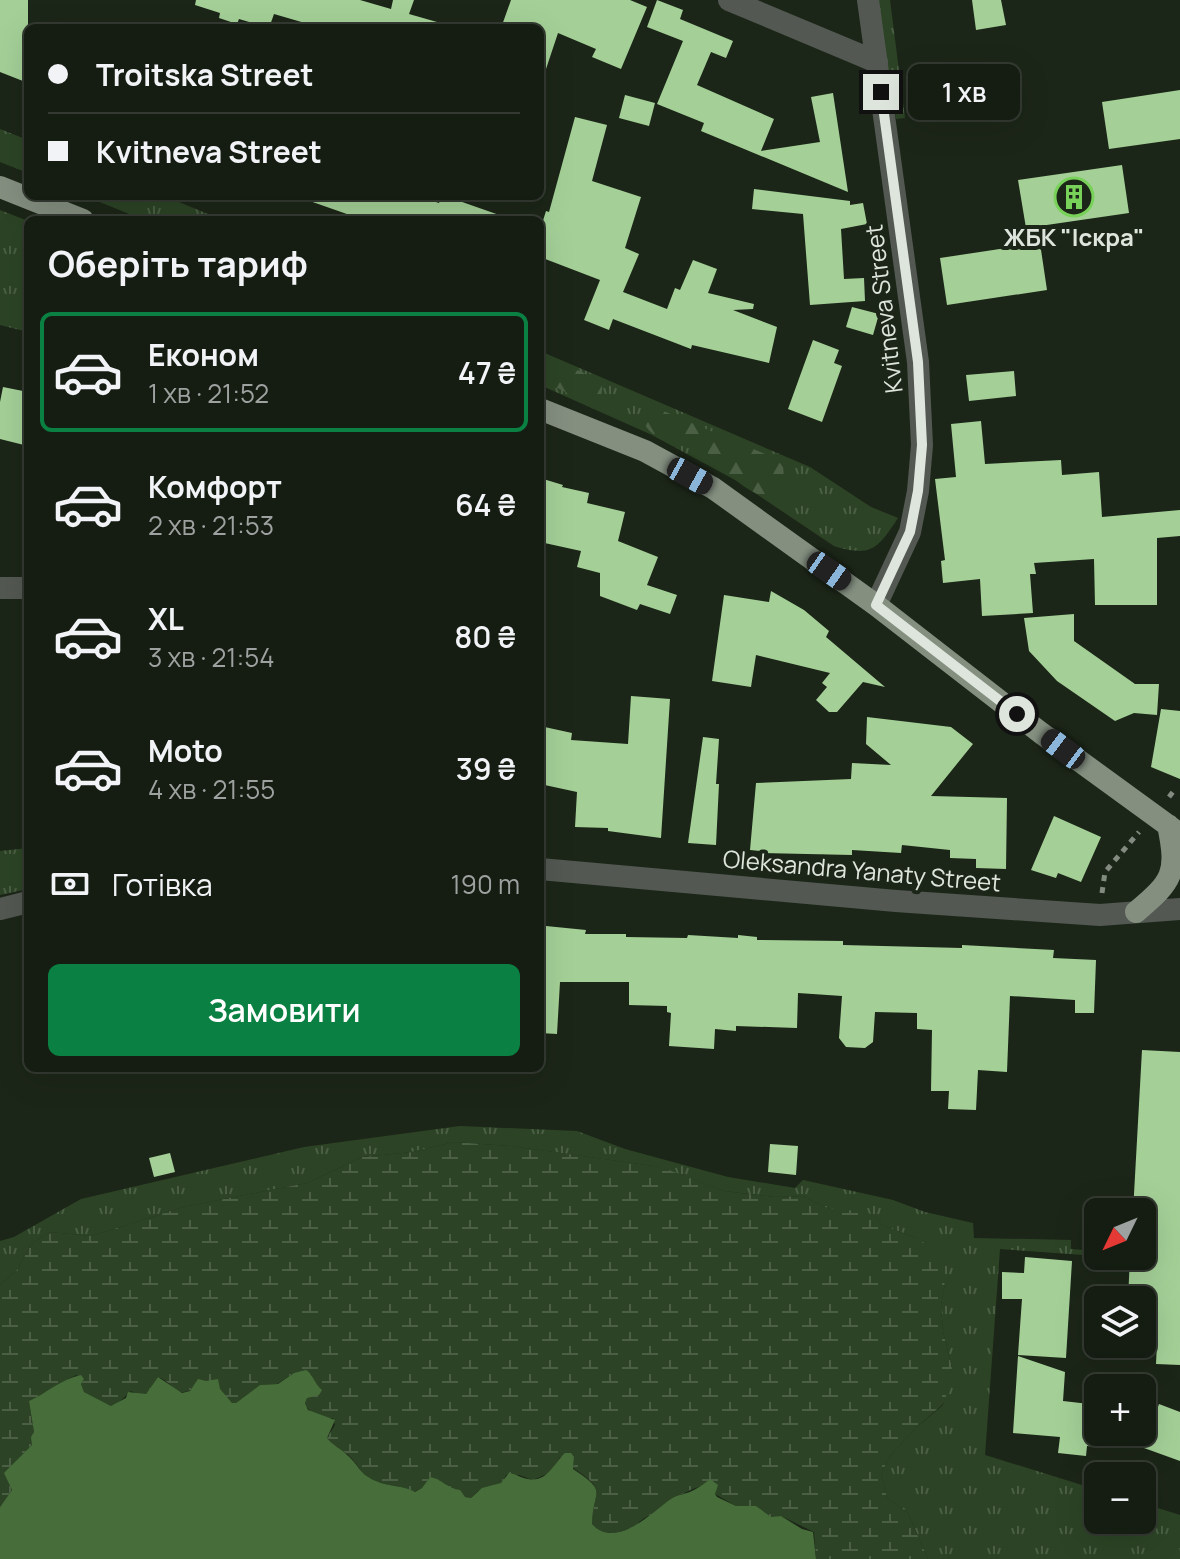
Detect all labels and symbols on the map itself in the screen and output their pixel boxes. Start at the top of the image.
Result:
callout: 1 хв [909,64,1021,120]
route end [863,74,899,110]
building icon: ЖБК "Іскра" [1053,176,1095,218]
place label: ЖБК "Іскра" [1003,220,1145,253]
street label: Kvitneva Street [856,223,910,395]
car [663,454,717,498]
car [802,547,856,595]
route start [999,696,1035,732]
car [1037,725,1089,773]
street label: Oleksandra Yanaty Street [722,841,1002,899]
north arrow [1084,1198,1156,1270]

